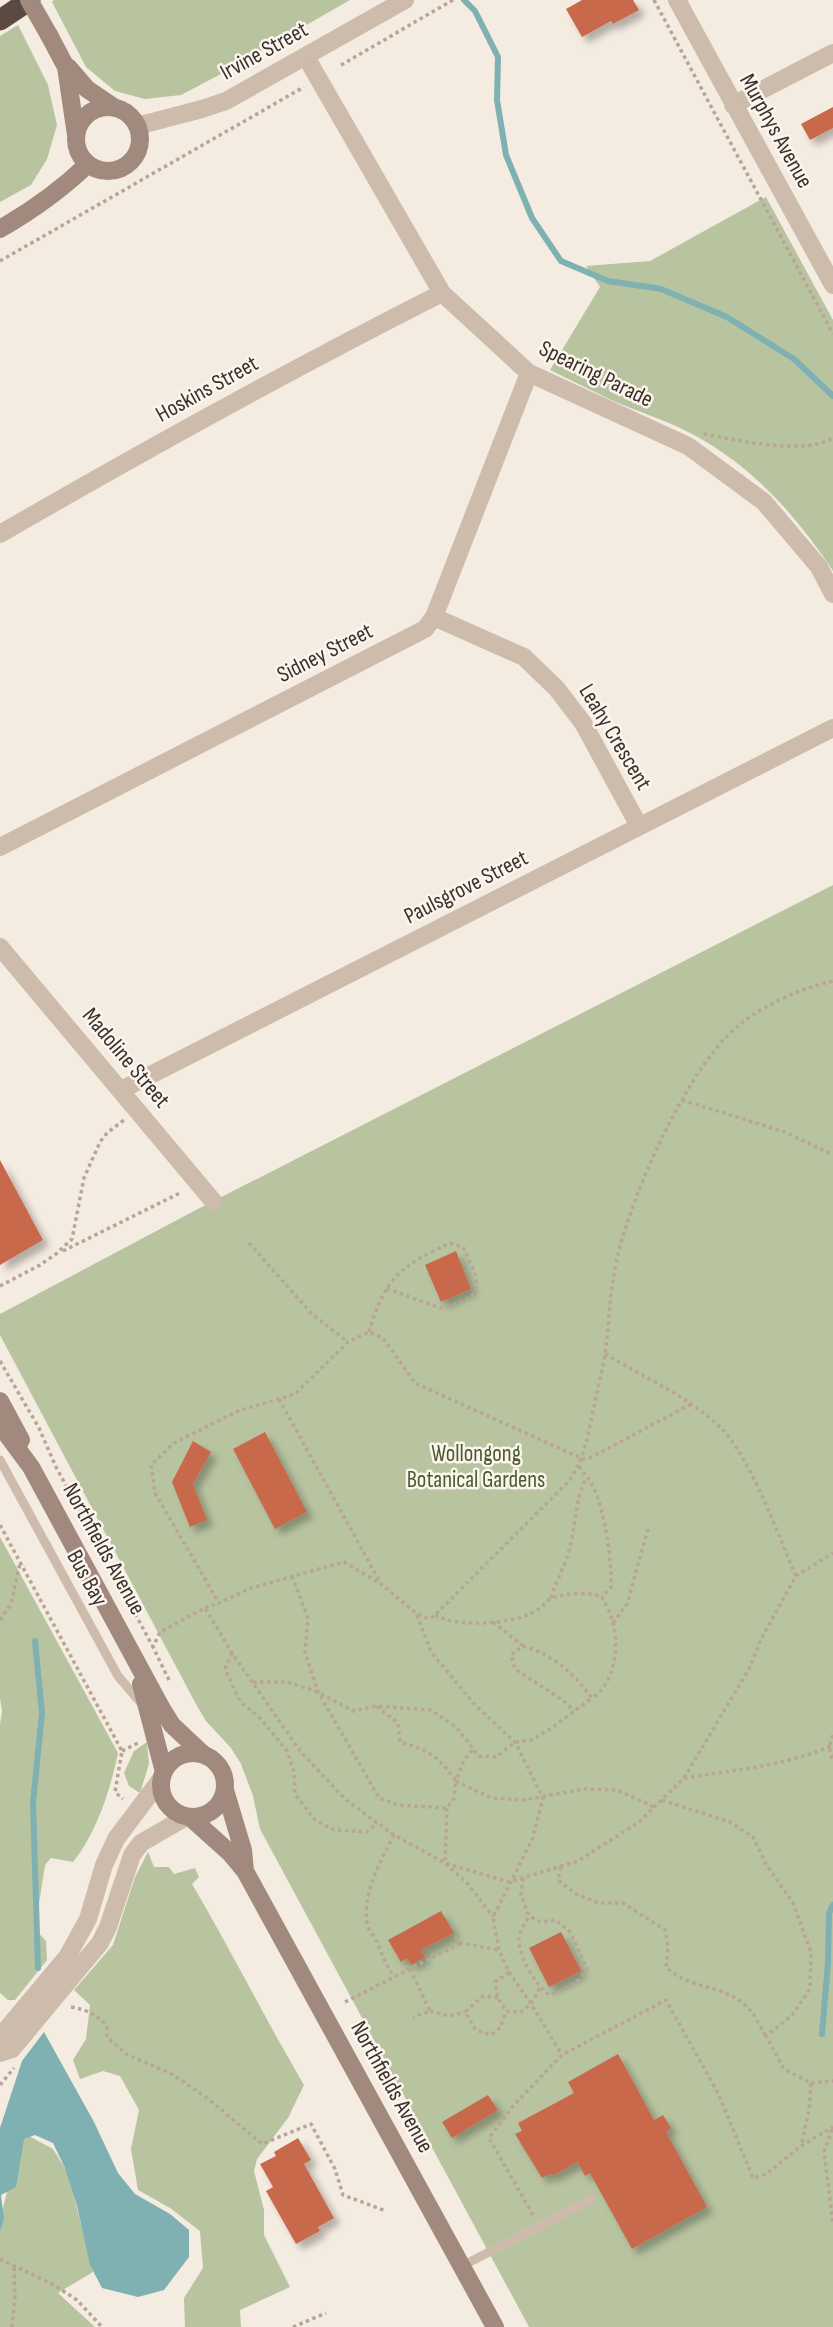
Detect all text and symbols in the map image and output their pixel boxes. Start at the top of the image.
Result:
street label: Irvine Street [215,16,313,86]
street label: Murphys Avenue [733,69,819,193]
street label: Spearing Parade [534,334,658,414]
street label: Hoskins Street [151,349,263,429]
street label: Sidney Street [272,617,378,689]
street label: Leahy Crescent [572,679,658,795]
street label: Paulsgrove Street [399,844,533,930]
street label: Madoline Street [76,1002,176,1114]
park label: Wollongong Botanical Gardens [407,1440,545,1494]
street label: Northfields Avenue [56,1478,152,1620]
street label: Bus Bay [60,1545,114,1611]
street label: Northfields Avenue [344,2016,440,2158]

